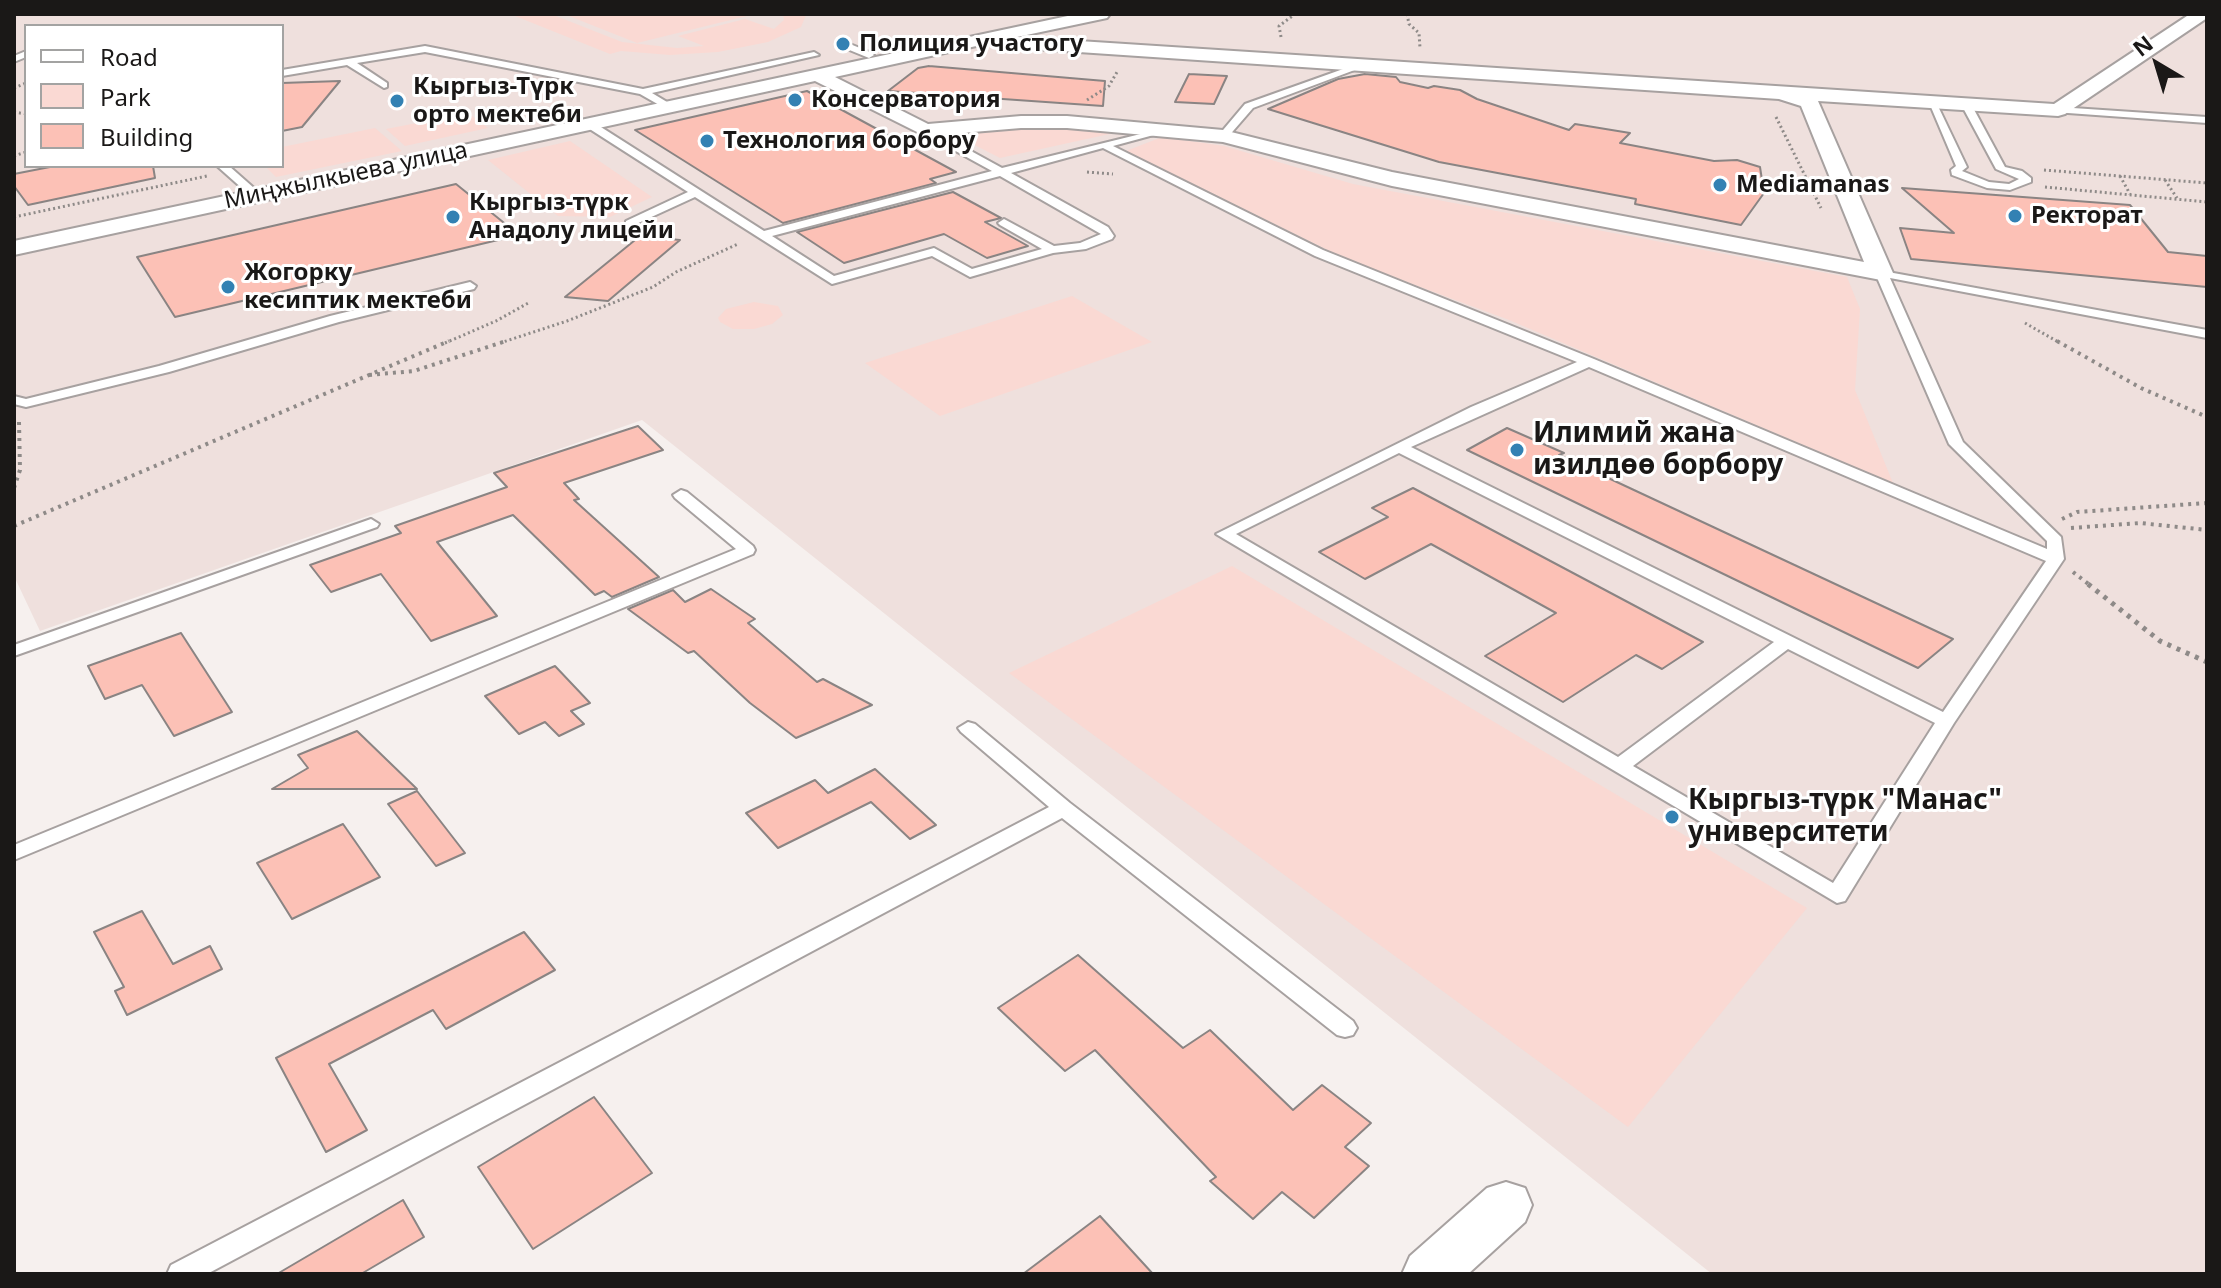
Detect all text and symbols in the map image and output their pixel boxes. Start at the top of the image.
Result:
legend [24,24,284,168]
north arrow [2117,24,2197,104]
text: N [2126,28,2159,62]
place label: Полиция участогу [859,30,1084,58]
marker: Полиция участогу [834,35,852,53]
text: Road [100,40,158,73]
place label: Кыргыз-Түрк орто мектеби [413,73,582,129]
text: Park [100,80,151,113]
place label: Консерватория [811,86,1000,114]
marker: Консерватория [786,91,804,109]
marker: Кыргыз-Түрк орто мектеби [388,92,406,110]
text: Building [100,120,193,153]
place label: Технология борбору [723,127,975,155]
marker: Технология борбору [698,132,716,150]
street label: Миңжылкыева улица [222,136,470,216]
place label: Mediamanas [1736,171,1889,199]
marker: Mediamanas [1711,176,1729,194]
place label: Кыргыз-түрк Анадолу лицейи [469,189,674,245]
place label: Ректорат [2031,202,2143,230]
marker: Ректорат [2006,207,2024,225]
marker: Кыргыз-түрк Анадолу лицейи [444,208,462,226]
place label: Жогорку кесиптик мектеби [244,259,472,315]
marker: Жогорку кесиптик мектеби [219,278,237,296]
place label: Илимий жана изилдөө борбору [1533,417,1783,483]
marker: Илимий жана изилдөө борбору [1508,441,1526,459]
place label: Кыргыз-түрк "Манас" университети [1688,784,2002,850]
marker: Кыргыз-түрк "Манас" университети [1663,808,1681,826]

